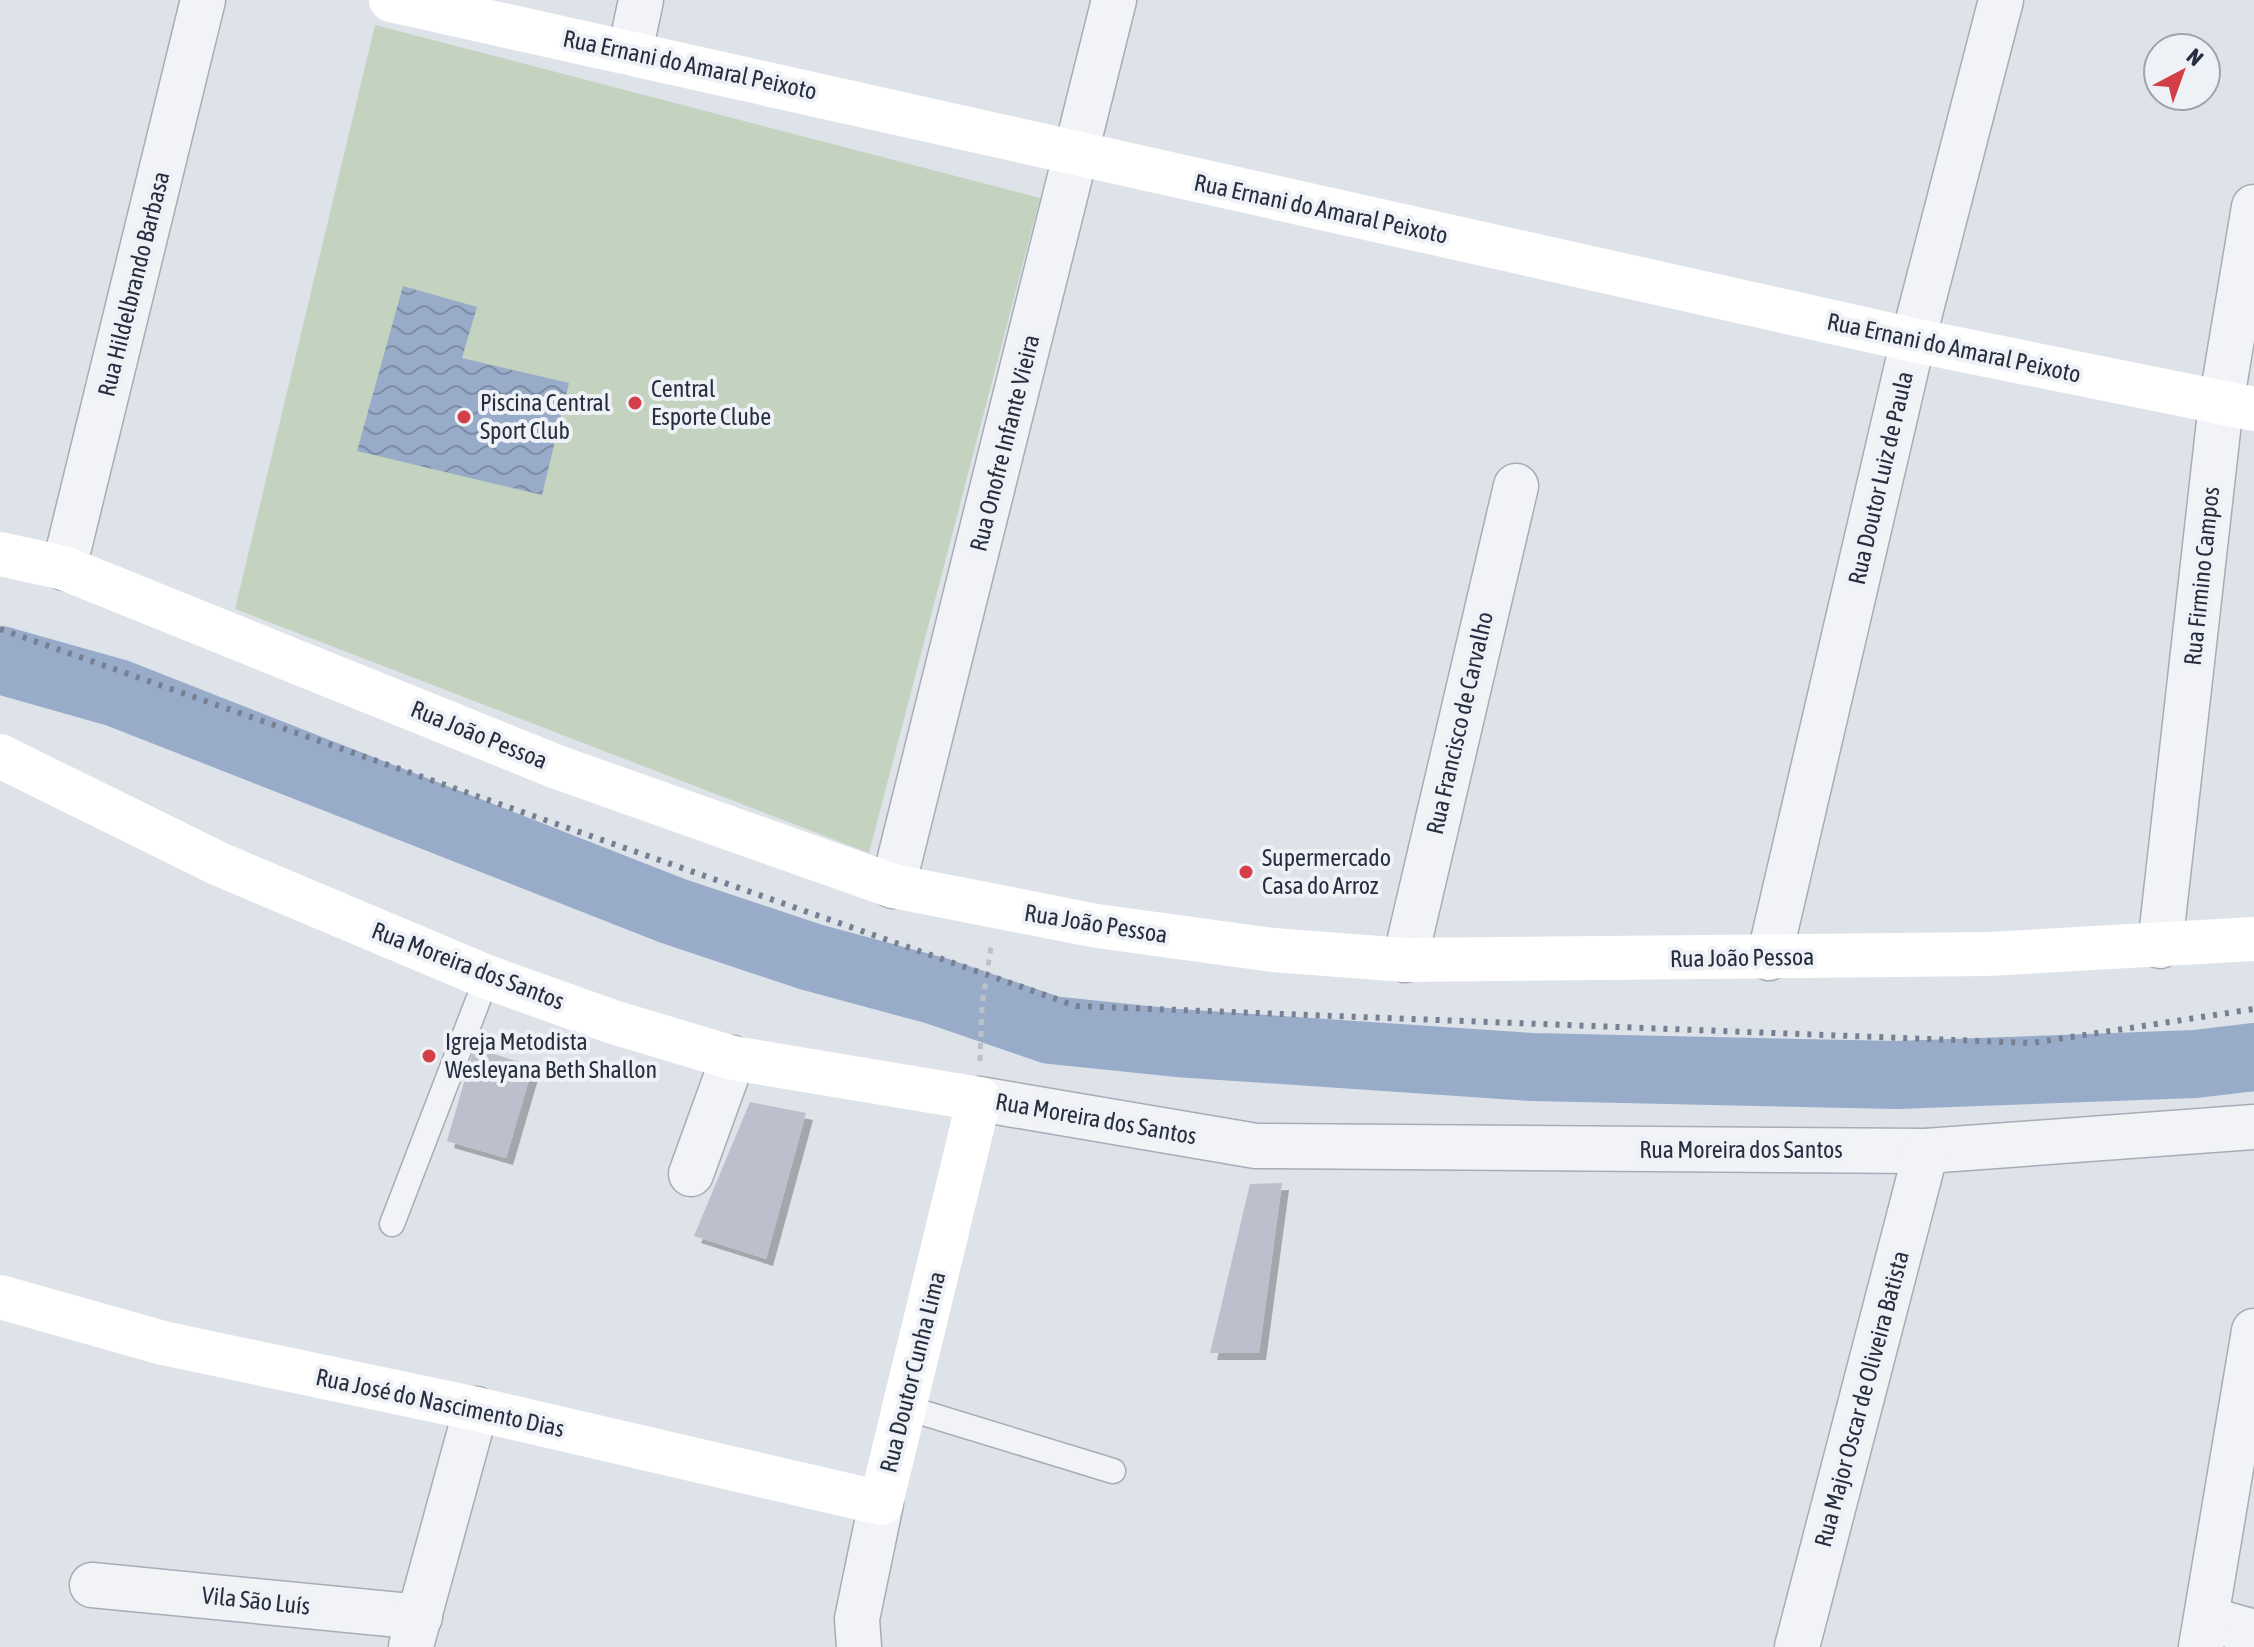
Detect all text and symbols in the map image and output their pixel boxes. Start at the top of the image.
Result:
street label: Rua Ernani do Amaral Peixoto [561,24,819,105]
north arrow [2142,32,2222,112]
text: N [2182,43,2209,71]
street label: Rua Ernani do Amaral Peixoto [1192,168,1450,249]
street label: Rua Hildelbrando Barbasa [93,169,175,399]
street label: Rua Ernani do Amaral Peixoto [1825,307,2083,388]
street label: Rua Onofre Infante Vieira [965,332,1045,554]
street label: Rua Doutor Luiz de Paula [1843,369,1918,587]
place label: Central Esporte Clube [651,375,771,430]
place label: Piscina Central Sport Club [480,389,611,444]
marker: Central Esporte Clube [626,394,644,412]
marker: Piscina Central Sport Club [455,408,473,426]
street label: Rua Firmino Campos [2179,485,2224,667]
street label: Rua Francisco de Carvalho [1421,609,1498,837]
street label: Rua João Pessoa [407,695,551,774]
place label: Supermercado Casa do Arroz [1262,844,1391,899]
marker: Supermercado Casa do Arroz [1237,863,1255,881]
street label: Rua João Pessoa [1023,899,1170,948]
street label: Rua Moreira dos Santos [368,916,568,1015]
street label: Rua João Pessoa [1670,943,1814,972]
place label: Igreja Metodista Wesleyana Beth Shallon [445,1028,657,1083]
marker: Igreja Metodista Wesleyana Beth Shallon [420,1047,438,1065]
street label: Rua Moreira dos Santos [993,1088,1199,1149]
street label: Rua Moreira dos Santos [1639,1136,1843,1163]
street label: Rua Major Oscar de Oliveira Batista [1809,1248,1914,1550]
street label: Rua Doutor Cunha Lima [874,1269,951,1475]
street label: Rua José do Nascimento Dias [313,1363,567,1442]
street label: Vila São Luís [201,1581,312,1620]

